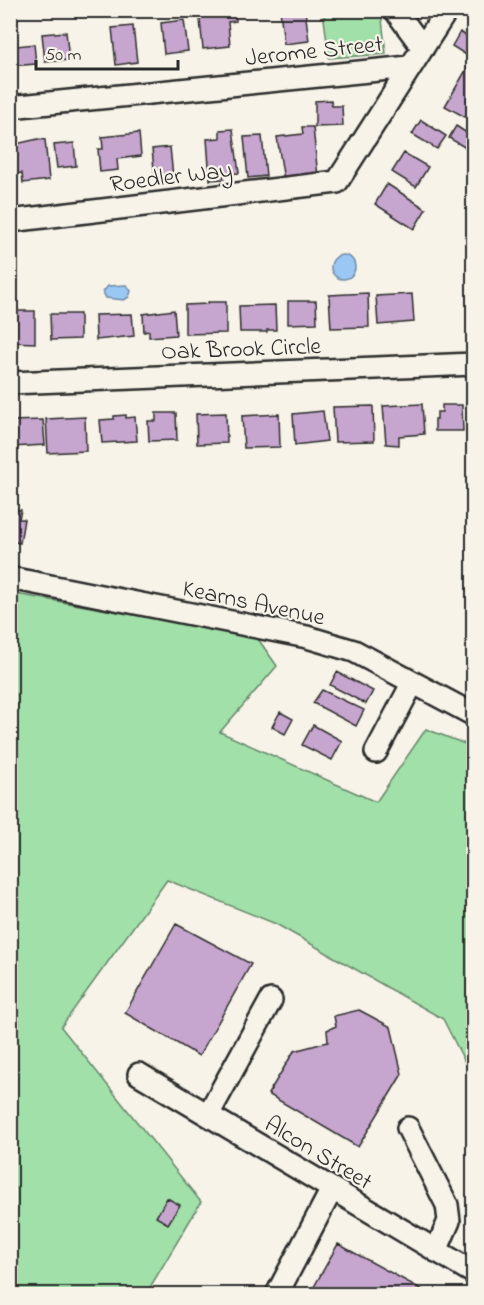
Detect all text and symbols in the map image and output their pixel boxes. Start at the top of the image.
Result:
street label: Jerome Street [244,28,385,77]
scale bar [36,33,178,71]
text: 50 m [45,43,82,69]
street label: Roedler Way [108,154,235,204]
street label: Oak Brook Circle [161,330,322,371]
street label: Kearns Avenue [179,572,328,637]
street label: Alcon Street [257,1108,378,1200]

